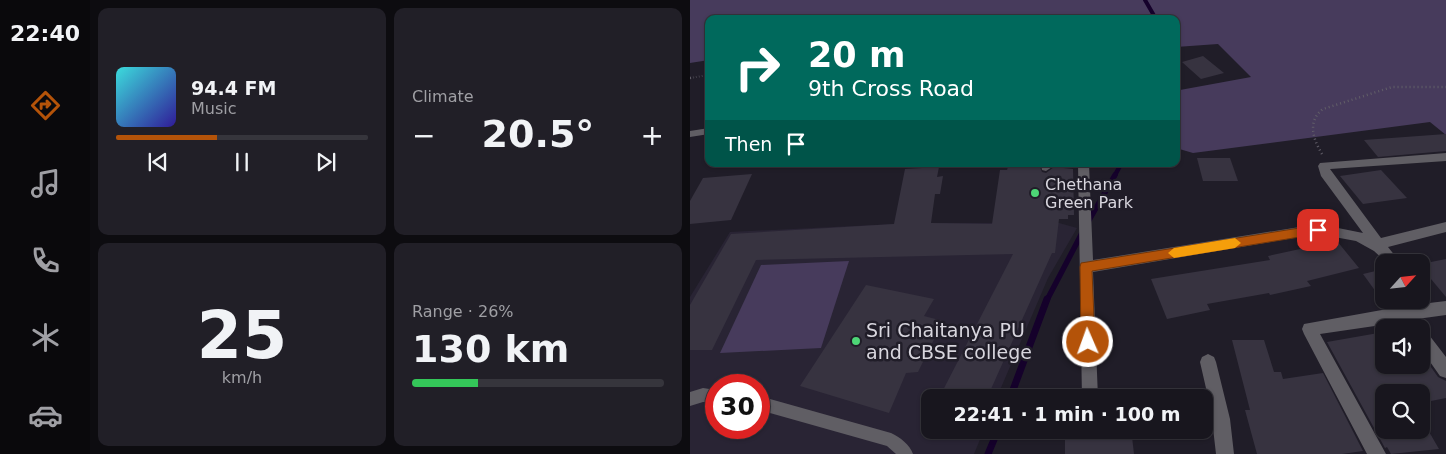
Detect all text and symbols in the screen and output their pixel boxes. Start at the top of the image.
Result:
text: 22:40 [10,21,80,46]
icon: right [725,35,790,100]
text: 20 m [808,35,905,75]
text: 9th Cross Road [808,76,974,101]
text: 94.4 FM [191,77,276,99]
text: Climate [412,87,474,106]
icon: directions [28,88,63,123]
text: Music [191,99,237,118]
text: 20.5° [482,112,594,156]
text: − [412,119,435,152]
text: + [641,119,664,152]
icon: arrive [782,130,810,158]
text: Then [725,133,772,155]
icon: previous [144,148,172,176]
icon: pause [228,148,256,176]
icon: next [312,148,340,176]
icon: music [28,166,63,201]
place label: Chethana Green Park [1045,175,1134,212]
marker: Chethana Green Park [1029,187,1041,199]
pin [1297,209,1339,251]
icon: arrive [1304,216,1332,244]
icon: phone [28,243,63,278]
north arrow [1375,254,1430,309]
map controls [1375,254,1430,439]
text: 25 [197,298,287,373]
text: Range · 26% [412,302,514,321]
position arrow [1061,315,1113,367]
place label: Sri Chaitanya PU and CBSE college [866,319,1032,363]
button: sound [1375,319,1430,374]
icon: climate [28,320,63,355]
text: 130 km [412,327,569,371]
marker: Sri Chaitanya PU and CBSE college [850,335,862,347]
text: km/h [222,368,262,387]
speed limit sign: 30 [705,374,770,439]
button: search [1375,384,1430,439]
icon: car [28,398,63,433]
text: 22:41 · 1 min · 100 m [953,403,1181,425]

